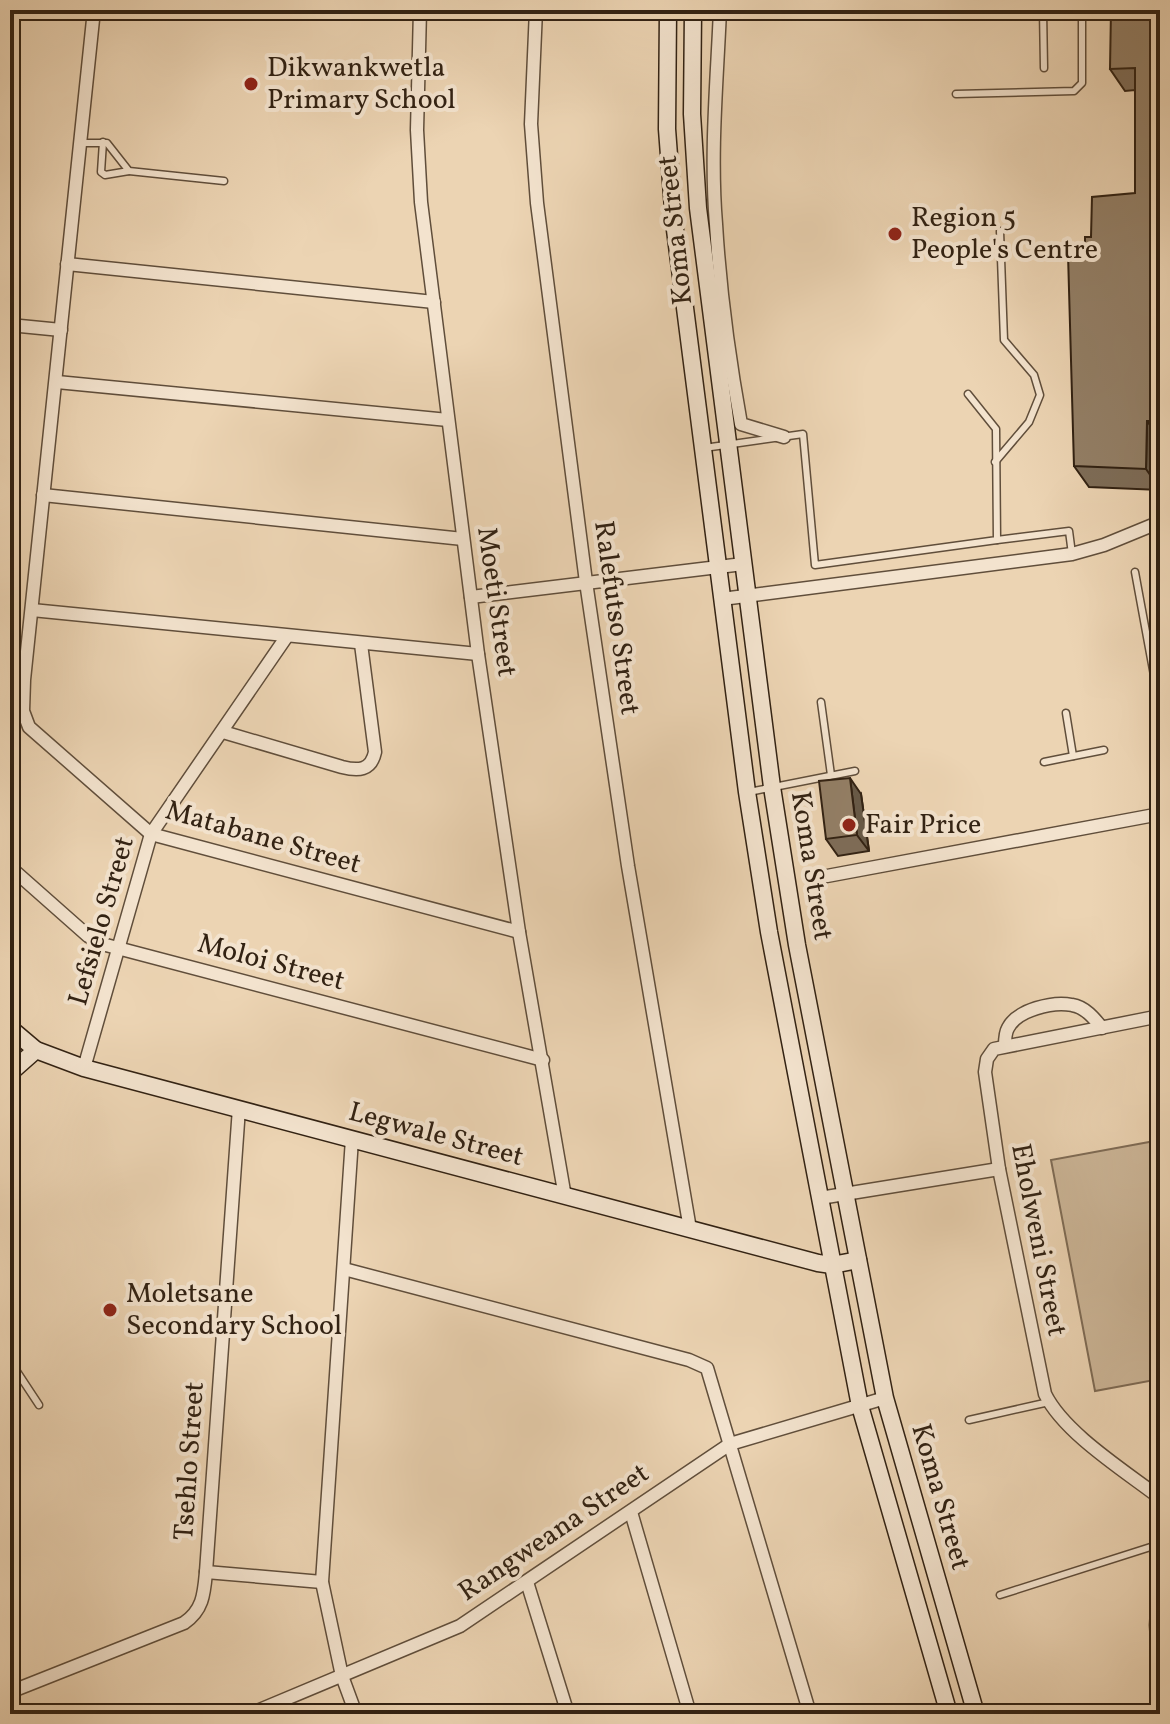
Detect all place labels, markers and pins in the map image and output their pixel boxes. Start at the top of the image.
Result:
place label: Dikwankwetla Primary School [267,49,456,120]
marker: Dikwankwetla Primary School [242,75,260,93]
place label: Region 5 People's Centre [911,199,1098,270]
marker: Region 5 People's Centre [886,225,904,243]
place label: Fair Price [865,806,981,845]
marker: Fair Price [840,816,858,834]
place label: Moletsane Secondary School [126,1275,342,1346]
marker: Moletsane Secondary School [101,1301,119,1319]

